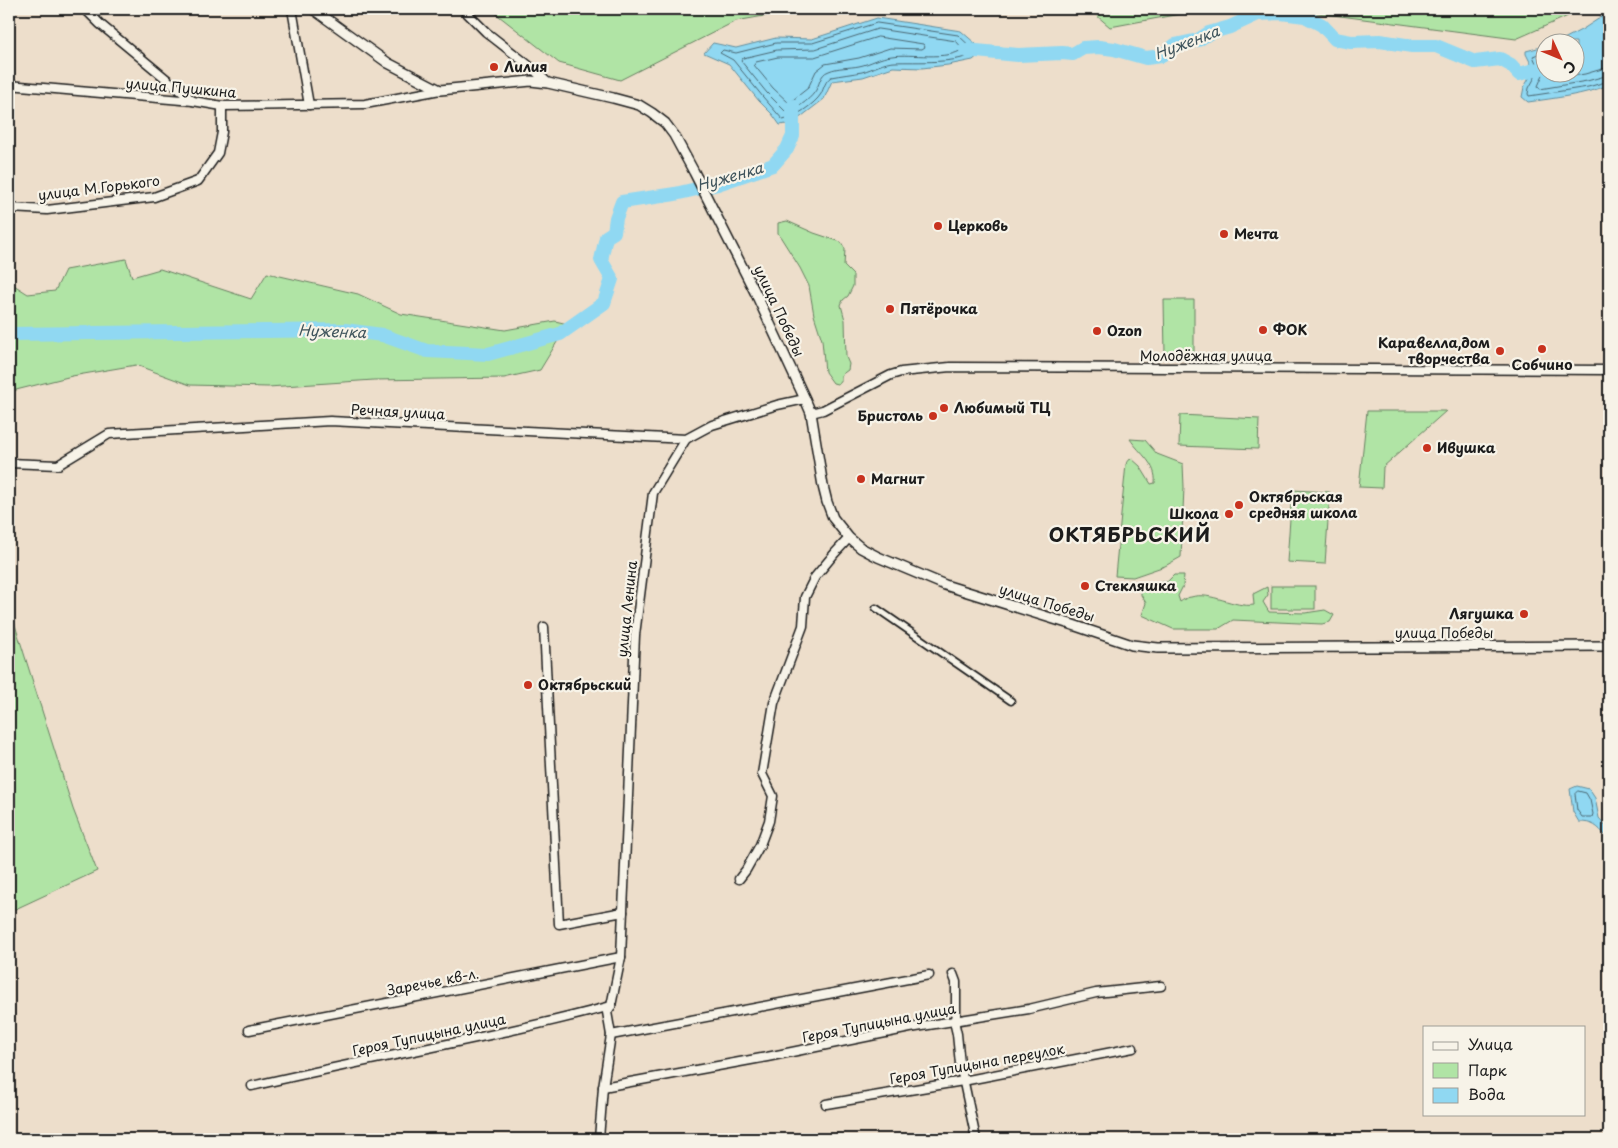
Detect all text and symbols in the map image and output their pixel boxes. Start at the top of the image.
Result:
water label: Нуженка [1151,18,1223,65]
north arrow [1536,32,1586,82]
place label: Лилия [504,56,548,77]
text: С [1559,56,1581,78]
marker: Лилия [488,61,500,73]
street label: улица Пушкина [125,72,237,103]
water label: Нуженка [694,155,766,196]
street label: улица М.Горького [37,170,161,205]
place label: Церковь [948,215,1008,236]
marker: Церковь [932,220,944,232]
place label: Мечта [1234,223,1279,244]
marker: Мечта [1218,228,1230,240]
street label: улица Победы [749,262,810,360]
place label: Пятёрочка [900,298,978,319]
marker: Пятёрочка [884,303,896,315]
water label: Нуженка [298,318,367,343]
place label: ФОК [1273,319,1307,340]
place label: Ozon [1107,320,1142,341]
marker: ФОК [1257,324,1269,336]
marker: Ozon [1091,325,1103,337]
place label: Каравелла,дом творчества [1378,332,1490,369]
marker: Собчино [1536,343,1548,355]
street label: Молодёжная улица [1140,345,1273,366]
marker: Каравелла,дом творчества [1494,345,1506,357]
place label: Собчино [1512,354,1572,375]
place label: Любимый ТЦ [954,397,1051,418]
street label: Речная улица [350,399,446,424]
marker: Любимый ТЦ [938,402,950,414]
place label: Бристоль [858,405,923,426]
marker: Бристоль [927,410,939,422]
place label: Ивушка [1437,437,1496,458]
marker: Ивушка [1421,442,1433,454]
place label: Магнит [871,468,925,489]
marker: Магнит [855,473,867,485]
place label: Октябрьская средняя школа [1249,486,1358,523]
marker: Октябрьская средняя школа [1233,499,1245,511]
place label: Школа [1169,503,1220,524]
marker: Школа [1223,508,1235,520]
district label: ОКТЯБРЬСКИЙ [1049,520,1211,548]
street label: улица Ленина [611,559,642,658]
place label: Стекляшка [1095,575,1177,596]
street label: улица Победы [997,578,1097,627]
marker: Стекляшка [1079,580,1091,592]
place label: Лягушка [1449,603,1514,624]
marker: Лягушка [1518,608,1530,620]
street label: улица Победы [1395,622,1493,643]
place label: Октябрьский [538,674,632,695]
marker: Октябрьский [522,679,534,691]
street label: Заречье кв-л. [385,962,481,1001]
street label: Героя Тупицына улица [800,997,958,1048]
street label: Героя Тупицына улица [350,1008,508,1061]
legend [1423,1026,1586,1116]
text: Улица [1468,1032,1513,1055]
street label: Героя Тупицына переулок [888,1038,1067,1089]
text: Парк [1468,1058,1507,1081]
text: Вода [1468,1082,1506,1105]

